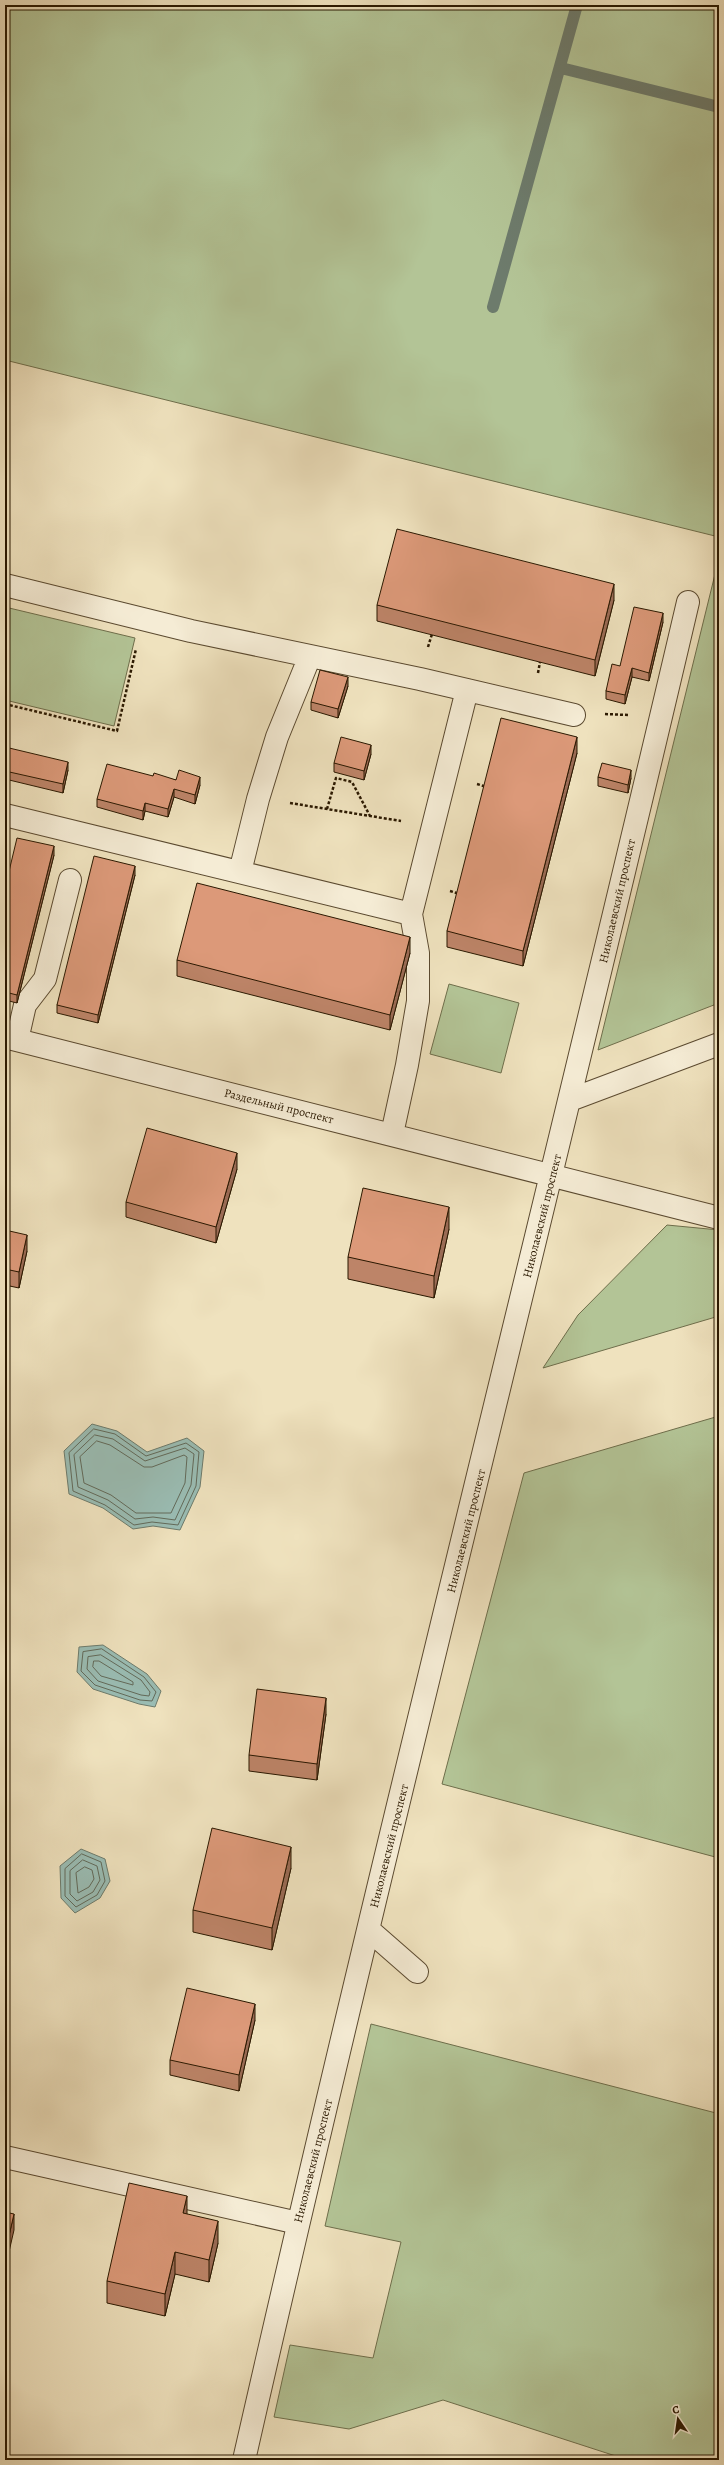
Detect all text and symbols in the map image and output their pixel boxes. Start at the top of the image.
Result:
street label: Николаевский проспект [595,837,639,965]
street label: Раздельный проспект [223,1085,336,1128]
street label: Николаевский проспект [519,1152,565,1279]
street label: Николаевский проспект [443,1467,489,1594]
street label: Николаевский проспект [366,1782,412,1909]
street label: Николаевский проспект [290,2097,336,2224]
north arrow [658,2399,698,2439]
text: С [671,2402,681,2418]

